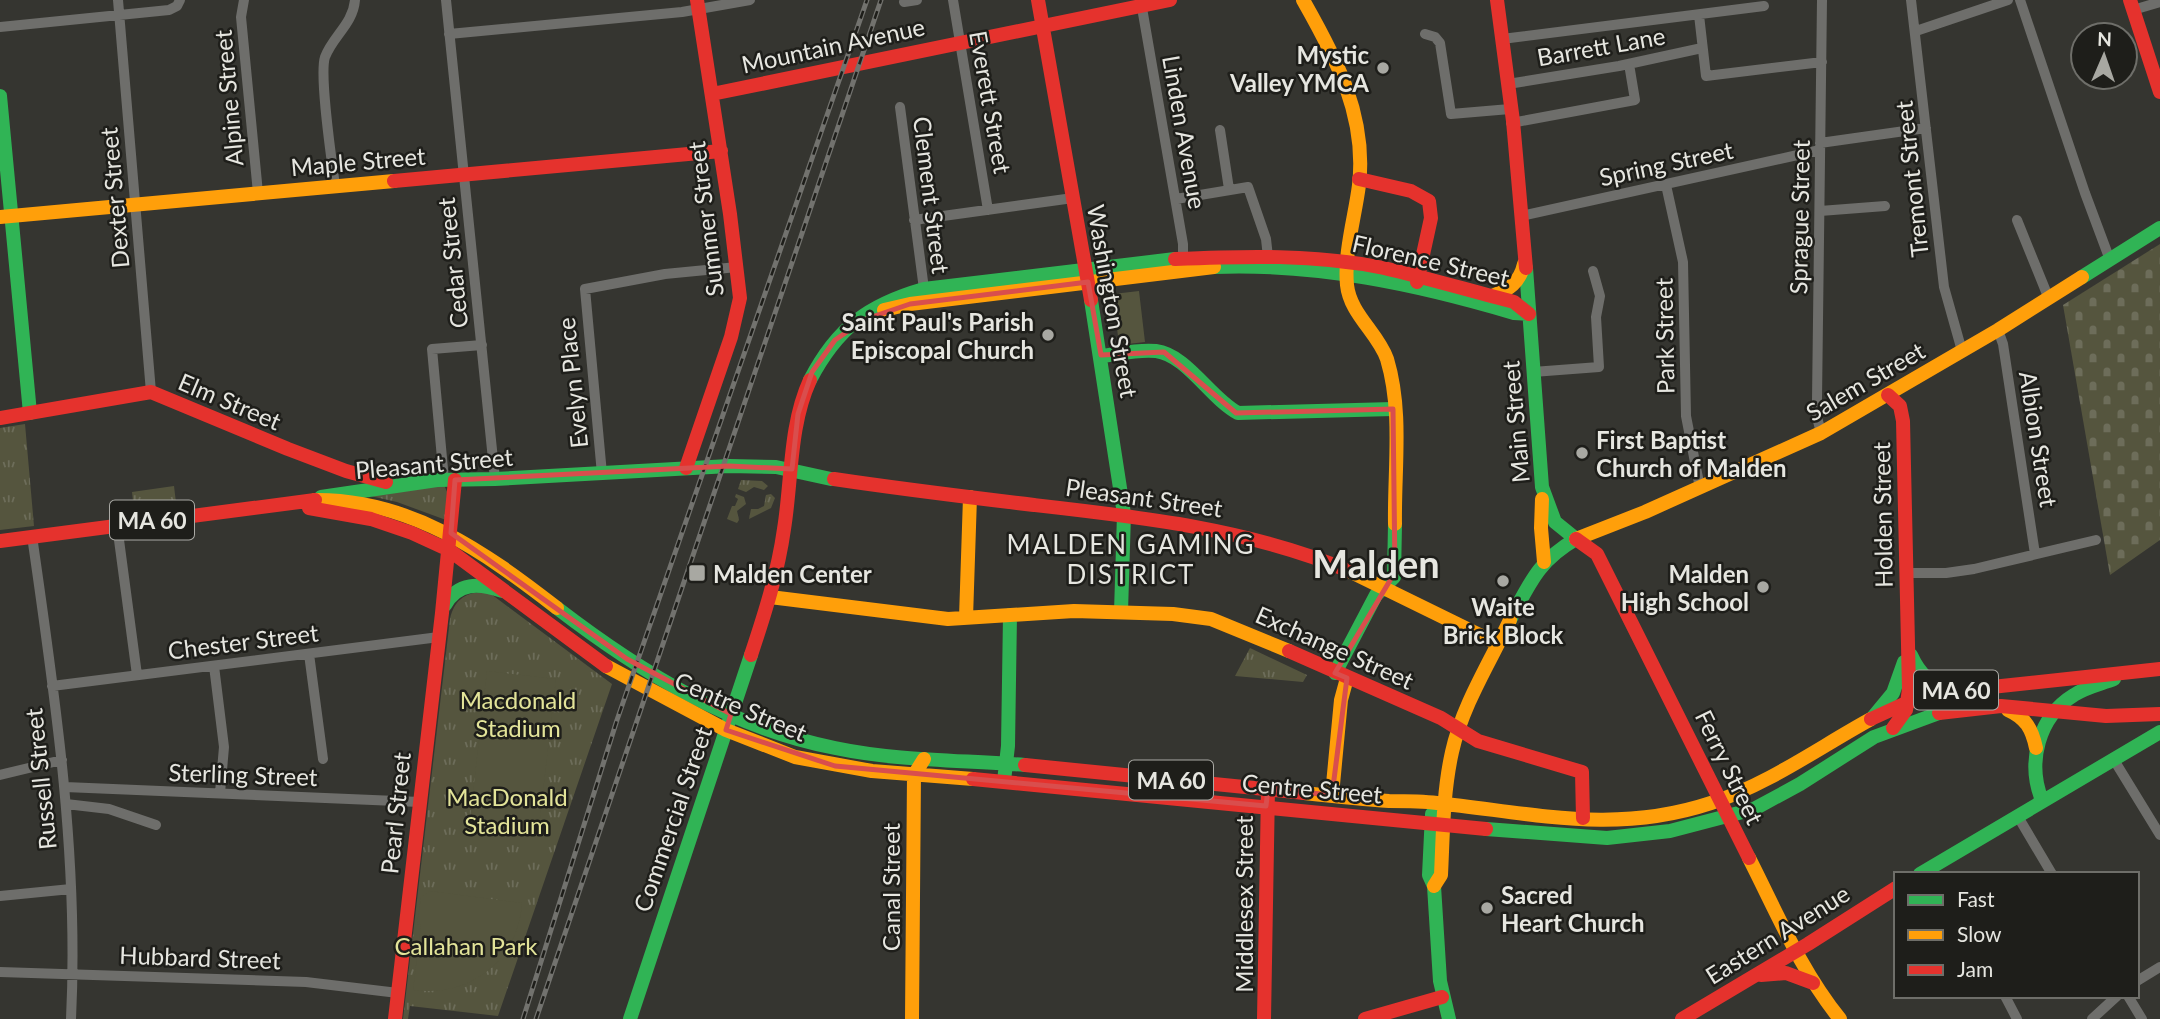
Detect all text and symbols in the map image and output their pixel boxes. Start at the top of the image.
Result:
street label: Mountain Avenue [739,11,927,79]
street label: Barrett Lane [1535,20,1667,72]
north arrow [2069,21,2139,91]
text: N [2097,27,2112,50]
street label: Alpine Street [208,28,248,167]
street label: Everett Street [964,28,1018,176]
place label: Mystic Valley YMCA [1229,40,1369,97]
street label: Linden Avenue [1157,53,1213,211]
marker: Mystic Valley YMCA [1375,60,1391,76]
street label: Tremont Street [1888,99,1934,259]
street label: Clement Street [908,115,956,276]
street label: Dexter Street [93,126,135,270]
street label: Spring Street [1597,135,1736,191]
street label: Summer Street [681,139,729,298]
street label: Sprague Street [1783,139,1815,295]
street label: Maple Street [290,141,427,181]
street label: Cedar Street [431,196,473,330]
street label: Washington Street [1082,202,1144,400]
street label: Florence Street [1350,228,1513,292]
street label: Park Street [1648,277,1680,394]
place label: Saint Paul's Parish Episcopal Church [841,307,1034,364]
street label: Evelyn Place [551,316,593,450]
marker: Saint Paul's Parish Episcopal Church [1040,327,1056,343]
street label: Salem Street [1801,335,1930,427]
street label: Main Street [1495,359,1535,484]
street label: Elm Street [174,366,286,436]
street label: Albion Street [2014,369,2064,510]
place label: First Baptist Church of Malden [1596,425,1786,482]
street label: Holden Street [1866,441,1898,588]
street label: Pleasant Street [354,442,514,484]
marker: First Baptist Church of Malden [1574,445,1590,461]
street label: Pleasant Street [1064,472,1225,522]
road number: MA 60 [110,500,194,540]
district label: MALDEN GAMING DISTRICT [1006,528,1256,590]
district label: Malden [1312,540,1440,586]
place label: Malden Center [713,559,872,588]
place label: Malden High School [1621,559,1749,616]
marker: Malden Center [687,563,707,583]
marker: Waite Brick Block [1495,573,1511,589]
marker: Malden High School [1755,579,1771,595]
place label: Waite Brick Block [1443,592,1563,649]
street label: Exchange Street [1252,599,1419,695]
street label: Chester Street [166,617,320,665]
street label: Centre Street [671,665,812,747]
road number: MA 60 [1914,670,1998,710]
park label: Macdonald Stadium [460,685,576,742]
street label: Ferry Street [1690,705,1770,829]
street label: Russell Street [18,706,62,851]
street label: Commercial Street [627,722,717,915]
street label: Pearl Street [374,750,416,875]
street label: Sterling Street [168,757,318,791]
road number: MA 60 [1129,760,1213,800]
street label: Centre Street [1241,767,1384,809]
park label: MacDonald Stadium [446,782,568,839]
street label: Middlesex Street [1229,815,1258,993]
street label: Canal Street [876,822,905,951]
legend [1894,872,2139,998]
street label: Eastern Avenue [1700,878,1854,990]
place label: Sacred Heart Church [1501,880,1645,937]
text: Fast [1957,886,1995,911]
marker: Sacred Heart Church [1479,900,1495,916]
text: Slow [1957,921,2002,946]
park label: Callahan Park [395,931,538,960]
street label: Hubbard Street [119,940,282,974]
text: Jam [1957,956,1993,981]

